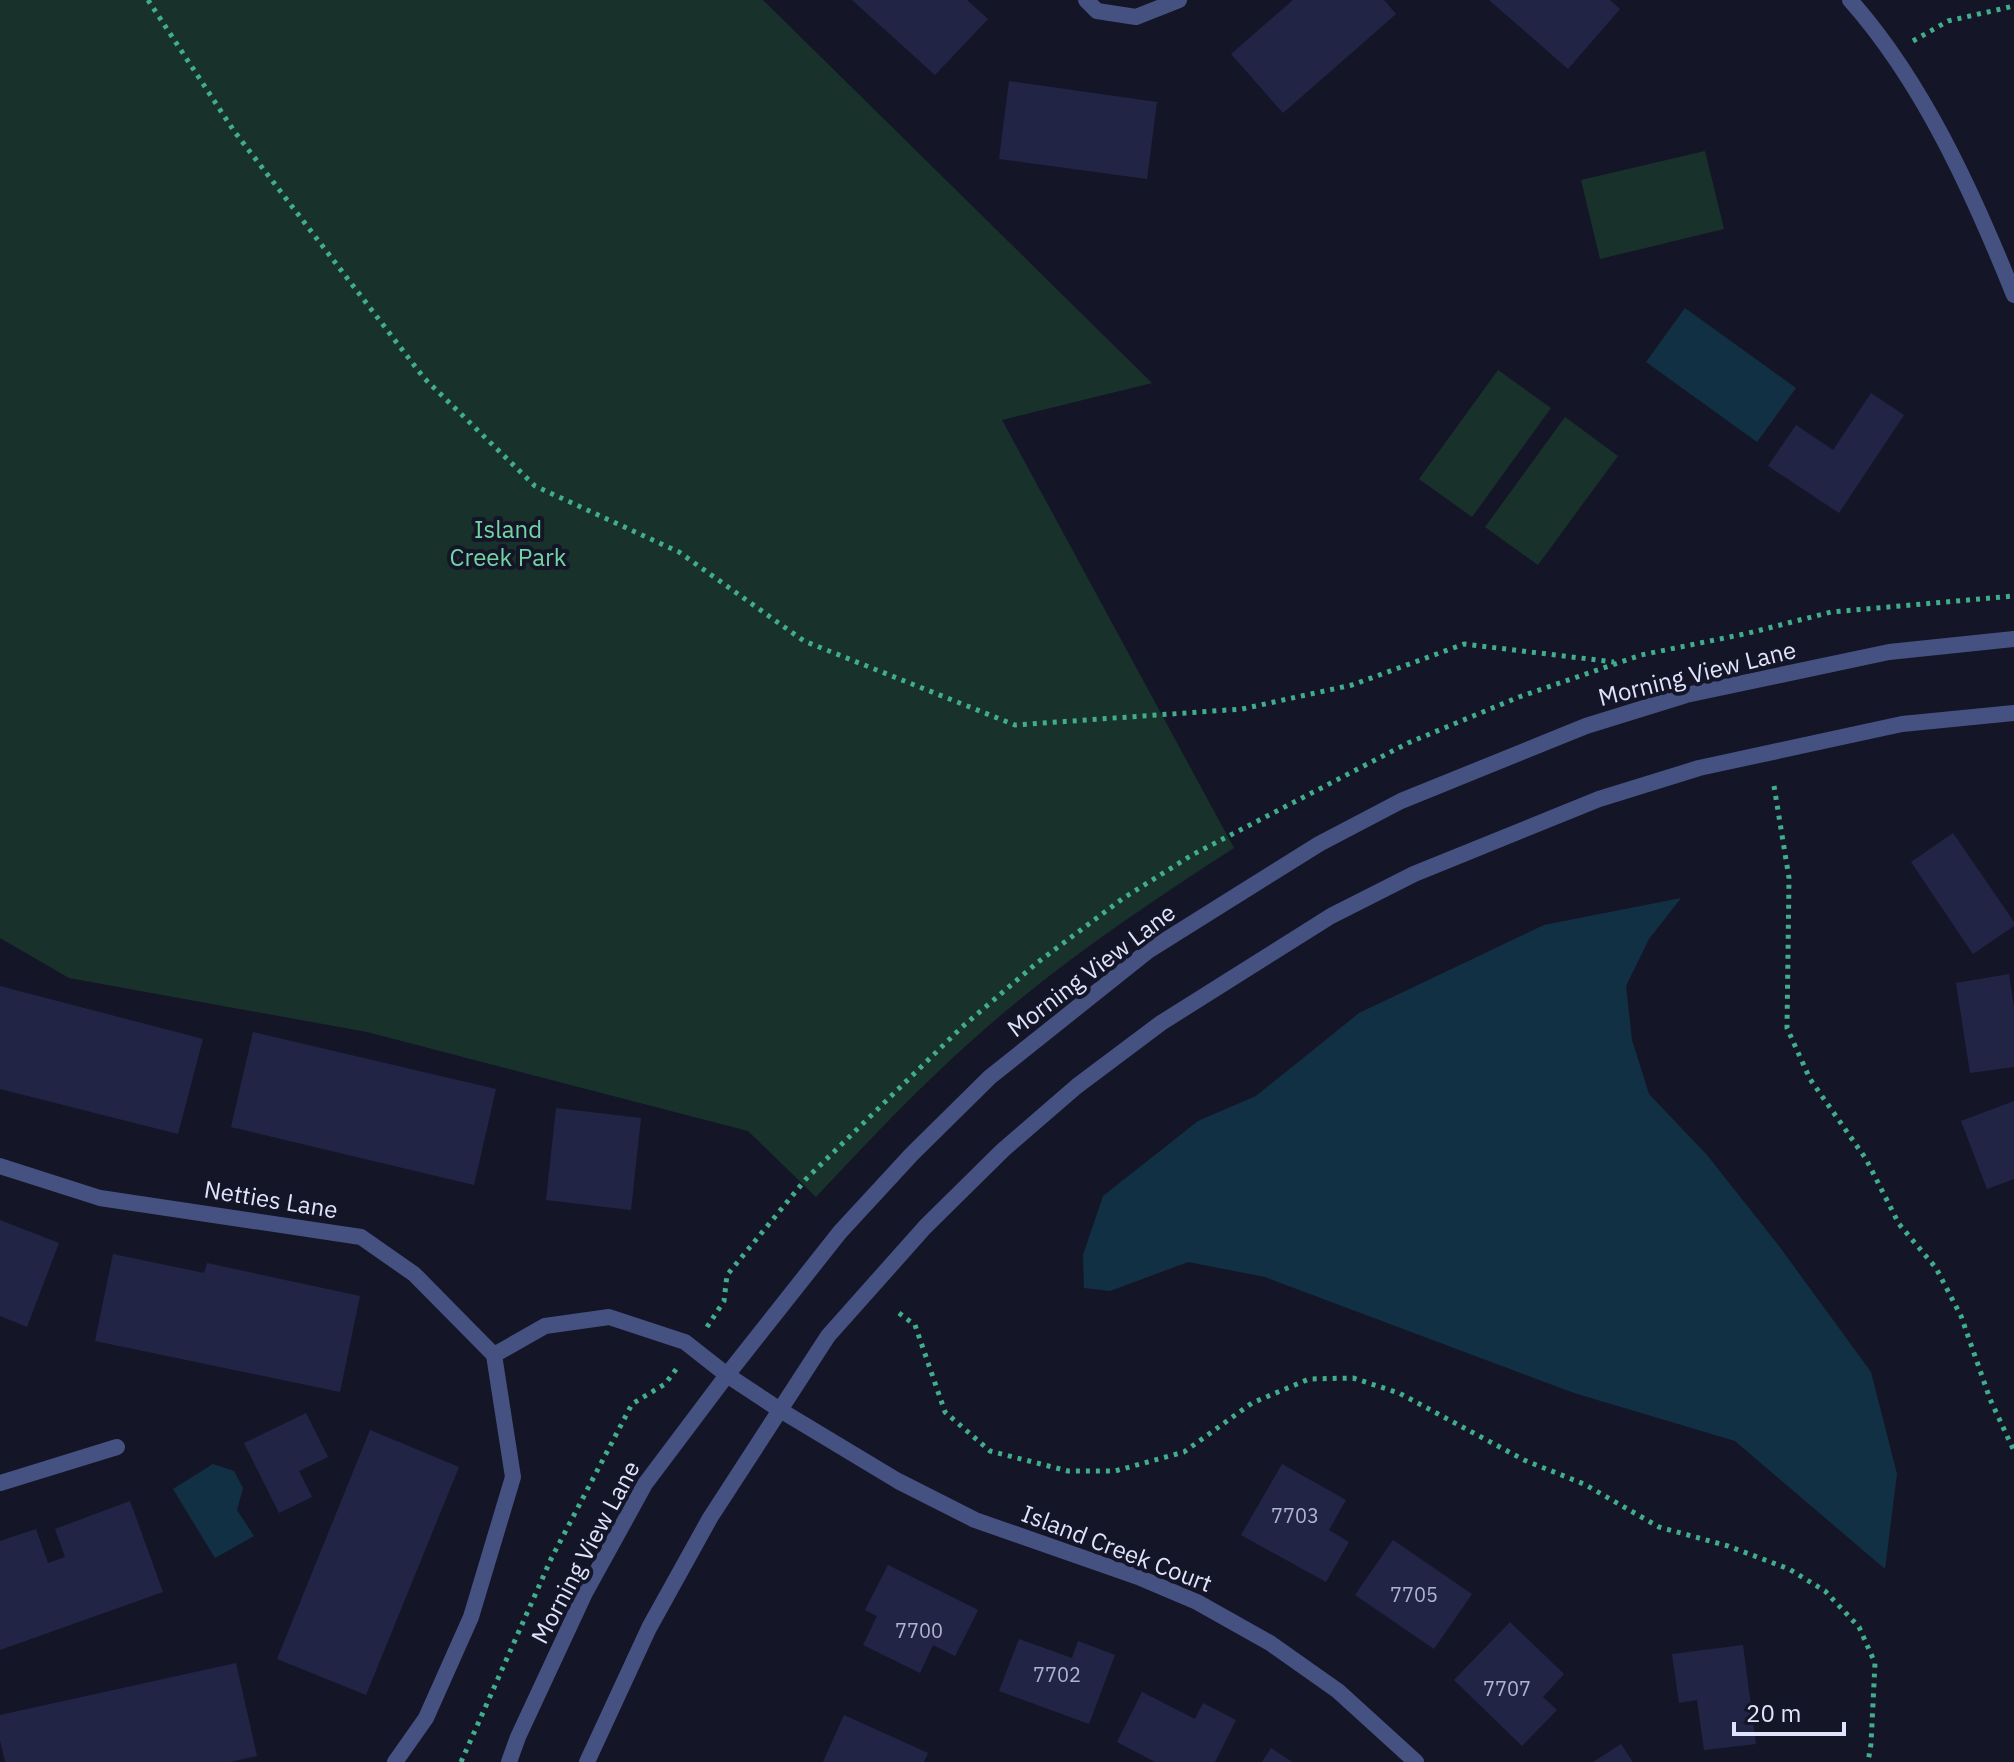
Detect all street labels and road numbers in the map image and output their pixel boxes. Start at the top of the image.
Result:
street label: Morning View Lane [1595,633,1799,713]
street label: Morning View Lane [1000,896,1182,1044]
street label: Netties Lane [202,1173,340,1225]
street label: Morning View Lane [523,1455,647,1649]
street label: Island Creek Court [1017,1497,1217,1599]

